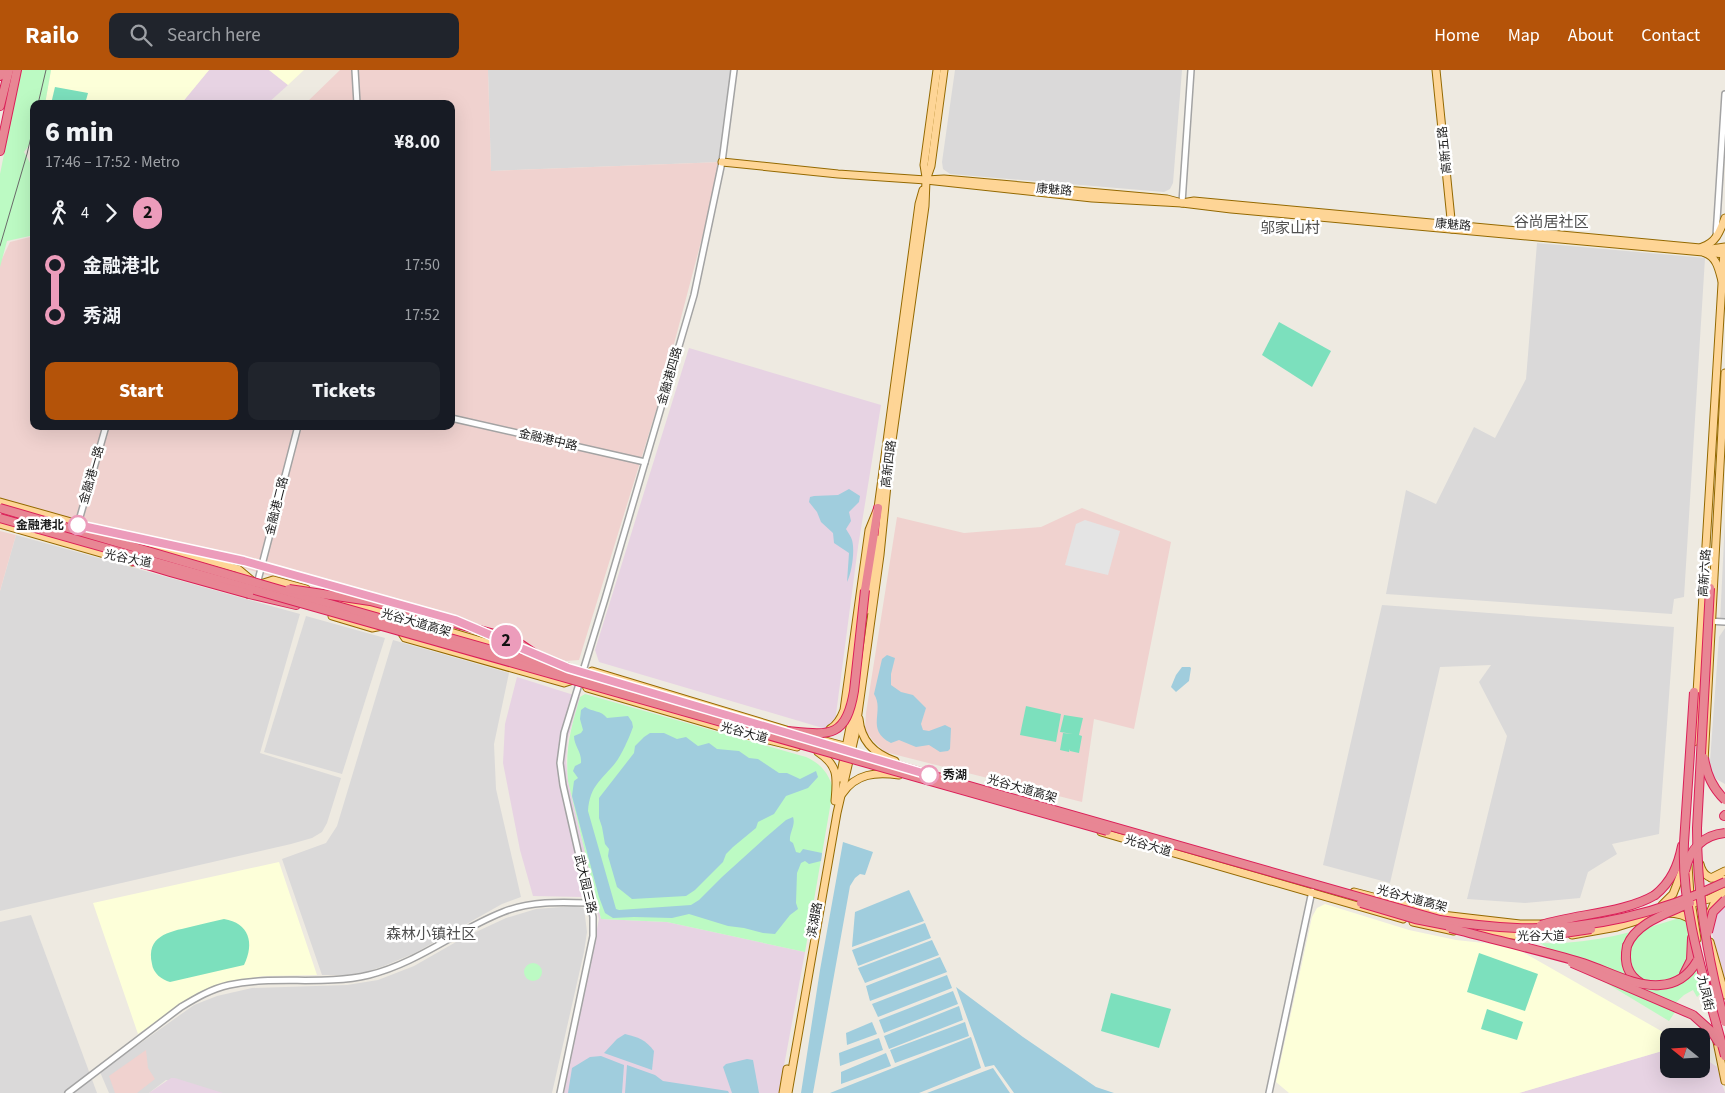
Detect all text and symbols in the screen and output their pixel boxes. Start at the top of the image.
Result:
search box [109,13,459,58]
text: Railo [25,18,79,53]
icon: search [127,21,155,49]
text: Search here [167,22,261,49]
text: Home [1434,23,1480,48]
text: Map [1508,23,1540,48]
text: About [1568,23,1613,48]
text: Contact [1641,23,1700,48]
text: 6 min [45,112,114,152]
street label: 高新五路 [1434,125,1456,175]
text: ¥8.00 [394,129,440,156]
text: 17:46 – 17:52 · Metro [45,151,180,173]
street label: 康魅路 [1035,180,1073,200]
icon: walk [45,199,73,227]
icon: forward [97,199,125,227]
text: 2 [143,200,152,225]
text: 4 [81,202,89,224]
district label: 谷尚居社区 [1513,212,1589,233]
street label: 康魅路 [1434,215,1472,235]
district label: 邬家山村 [1260,218,1320,239]
text: 金融港北 [83,253,159,280]
text: 17:50 [404,254,440,276]
text: 秀湖 [83,303,121,330]
text: 17:52 [404,304,440,326]
street label: 金融港四路 [654,345,686,407]
button: Start [45,362,238,420]
button: Tickets [248,362,440,420]
street label: 金融港中路 [517,425,579,455]
street label: 高新四路 [878,439,900,489]
street label: 金融港一路 [76,444,108,506]
street label: 金融港二路 [261,475,293,537]
marker: 金融港北 [68,515,88,535]
place label: 金融港北 [16,517,64,534]
street label: 光谷大道 [103,546,153,572]
street label: 高新六路 [1695,548,1715,598]
street label: 光谷大道高架 [379,605,453,641]
line badge: 2 [490,625,522,657]
text: 2 [501,628,511,653]
street label: 光谷大道 [719,719,769,747]
marker: 秀湖 [919,765,939,785]
place label: 秀湖 [943,767,967,784]
street label: 光谷大道高架 [985,771,1059,807]
street label: 光谷大道 [1123,831,1173,861]
street label: 武大园三路 [570,853,600,915]
street label: 光谷大道高架 [1375,881,1449,917]
street label: 滨湖路 [804,901,826,939]
district label: 森林小镇社区 [386,924,476,945]
street label: 光谷大道 [1517,928,1565,945]
street label: 九凤街 [1693,974,1717,1012]
north arrow [1660,1028,1710,1078]
map controls [1660,1028,1710,1078]

